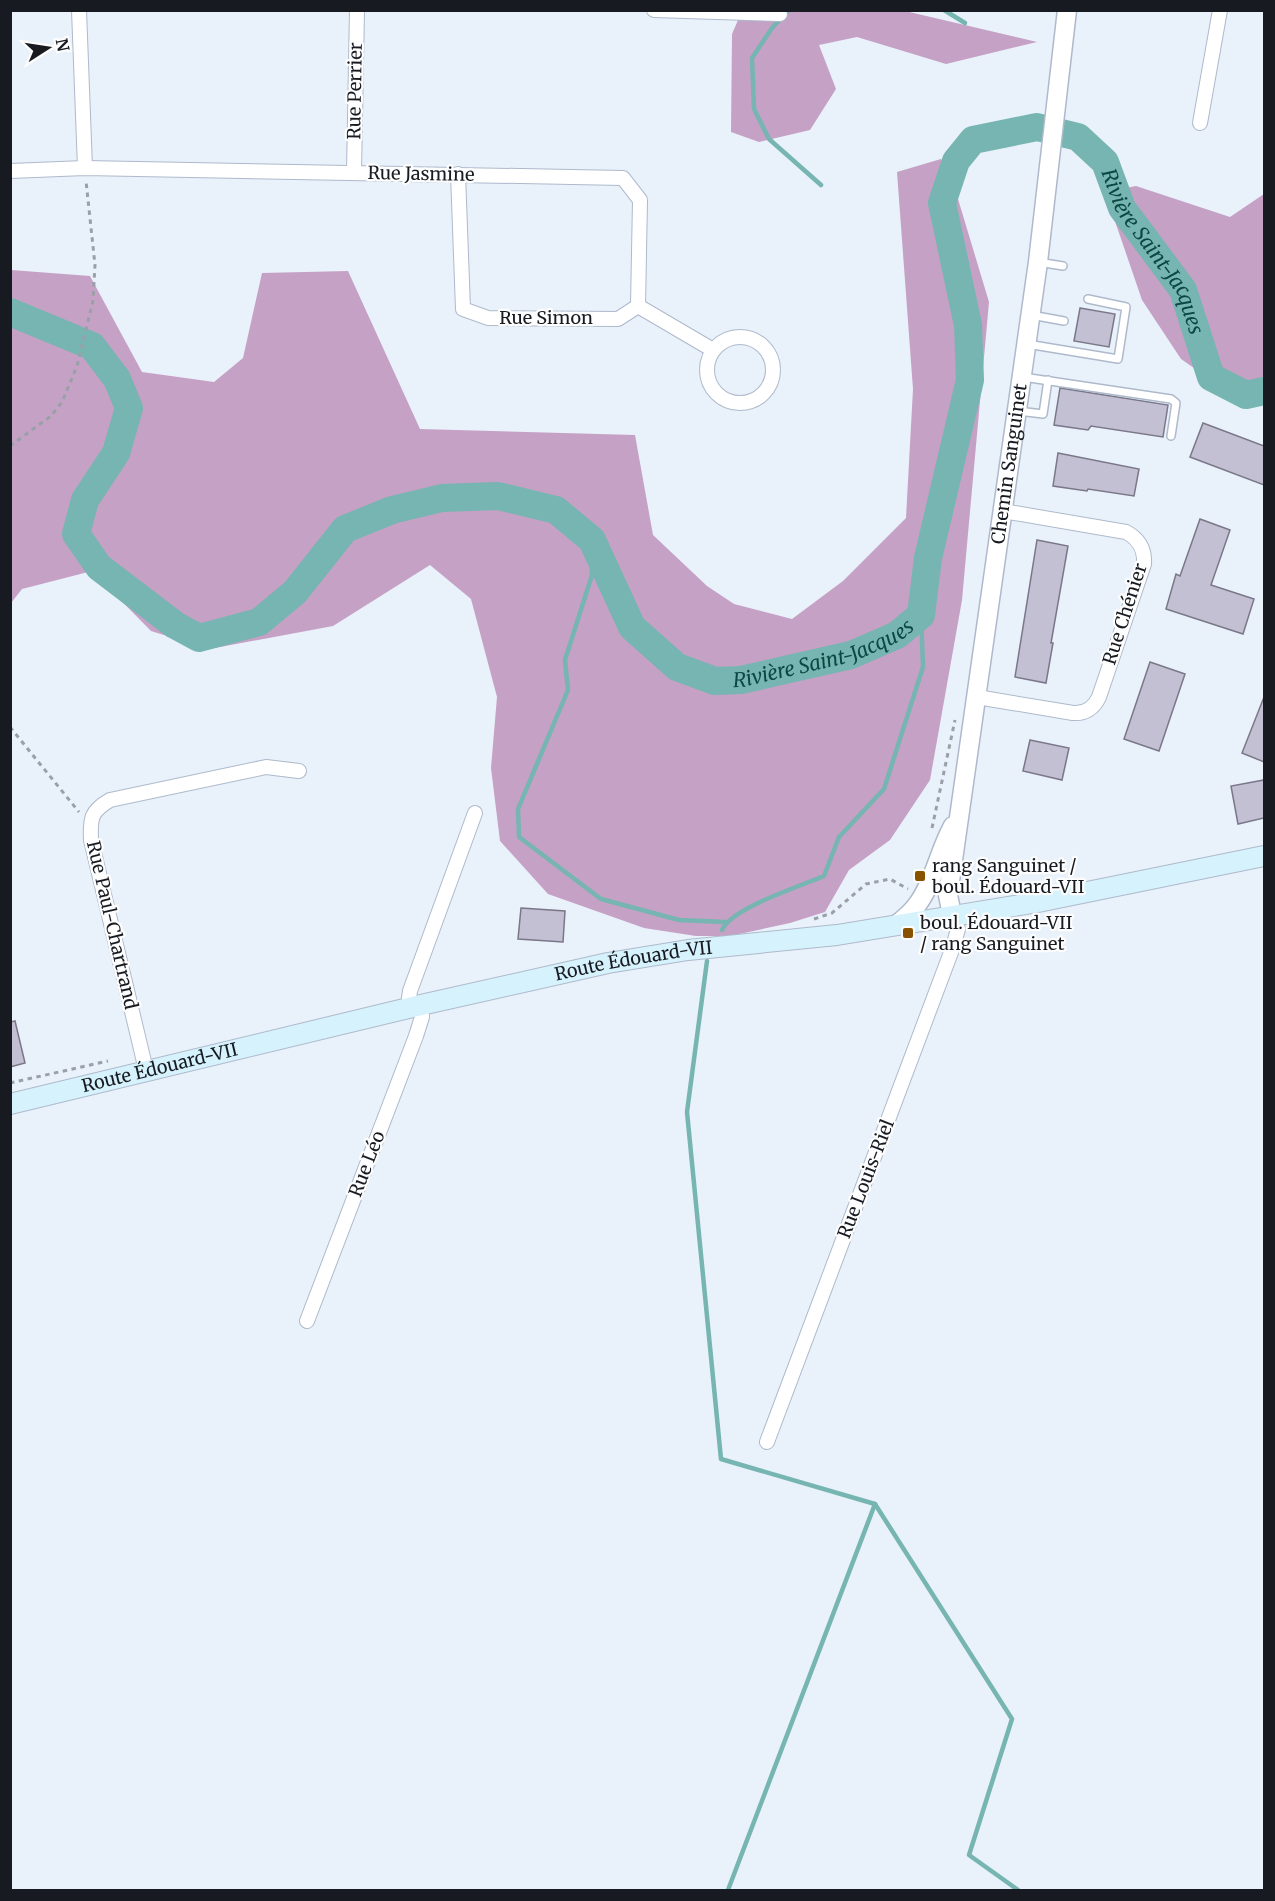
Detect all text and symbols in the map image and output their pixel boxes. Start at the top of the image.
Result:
north arrow [18,18,78,78]
text: N [52,37,74,53]
street label: Rue Perrier [342,42,367,140]
street label: Rue Jasmine [367,161,475,186]
water label: Rivière Saint-Jacques [1097,165,1209,337]
street label: Rue Simon [499,306,593,329]
street label: Chemin Sanguinet [986,382,1032,545]
street label: Rue Chénier [1097,560,1152,667]
water label: Rivière Saint-Jacques [733,614,918,692]
street label: Rue Paul-Chartrand [82,838,143,1012]
place label: rang Sanguinet / boul. Édouard-VII [931,854,1085,898]
marker: rang Sanguinet / boul. Édouard-VII [913,869,927,883]
place label: boul. Édouard-VII / rang Sanguinet [919,911,1073,955]
marker: boul. Édouard-VII / rang Sanguinet [901,926,915,940]
street label: Route Édouard-VII [552,936,713,986]
street label: Route Édouard-VII [79,1038,240,1097]
street label: Rue Louis-Riel [832,1116,899,1242]
street label: Rue Léo [343,1128,390,1200]

